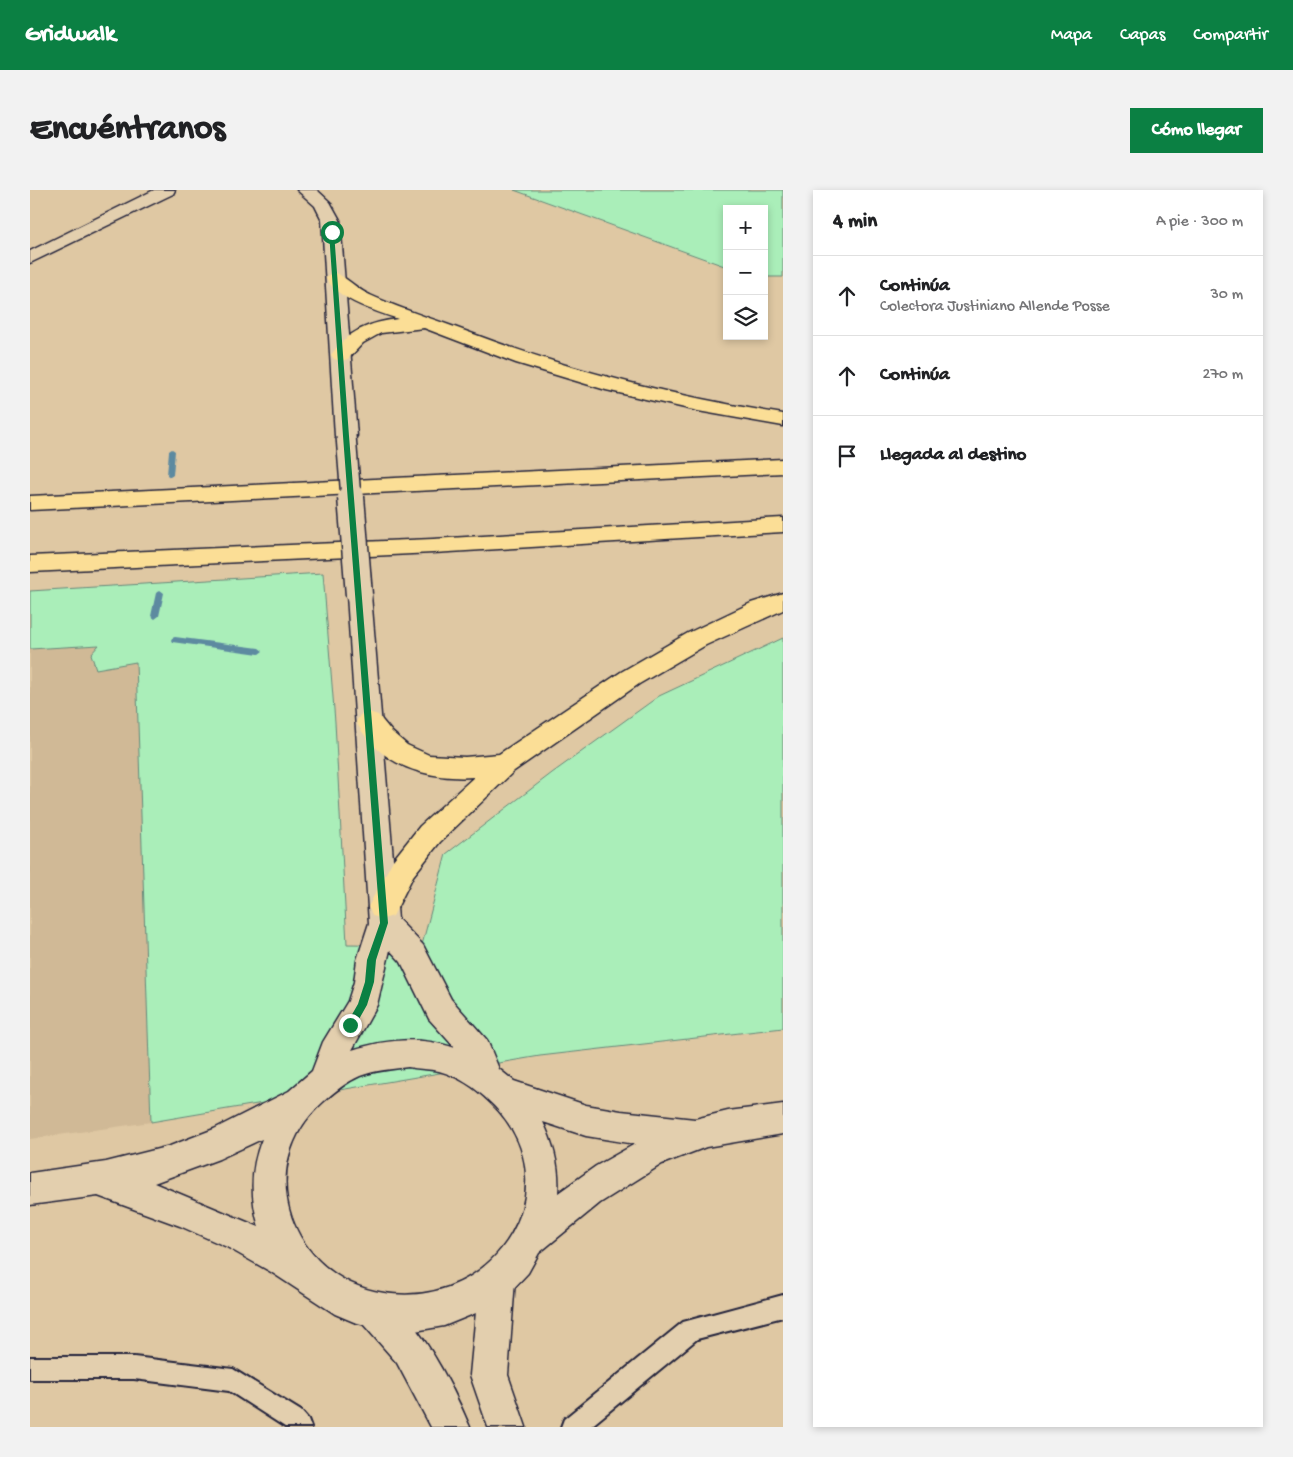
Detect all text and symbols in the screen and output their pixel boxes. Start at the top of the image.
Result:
text: Gridwalk [25,21,116,50]
text: Mapa [1051,25,1092,46]
text: Capas [1120,25,1165,46]
text: Compartir [1193,25,1268,46]
button: Cómo llegar [1130,108,1263,153]
text: Encuéntranos [30,110,225,151]
map controls [723,205,768,340]
button: + [723,205,768,250]
text: 4 min [833,210,877,235]
text: A pie · 300 m [1156,213,1243,232]
route start [321,221,344,244]
button: − [723,250,768,295]
text: Continúa [880,275,950,298]
icon: ahead [833,282,861,310]
text: 30 m [1210,286,1243,305]
button: layers [723,295,768,340]
text: Colectora Justiniano Allende Posse [880,298,1110,317]
icon: ahead [833,362,861,390]
text: Continúa [880,364,950,387]
text: 270 m [1203,366,1243,385]
icon: arrive [833,442,861,470]
text: Llegada al destino [880,444,1026,467]
route end [339,1014,362,1037]

